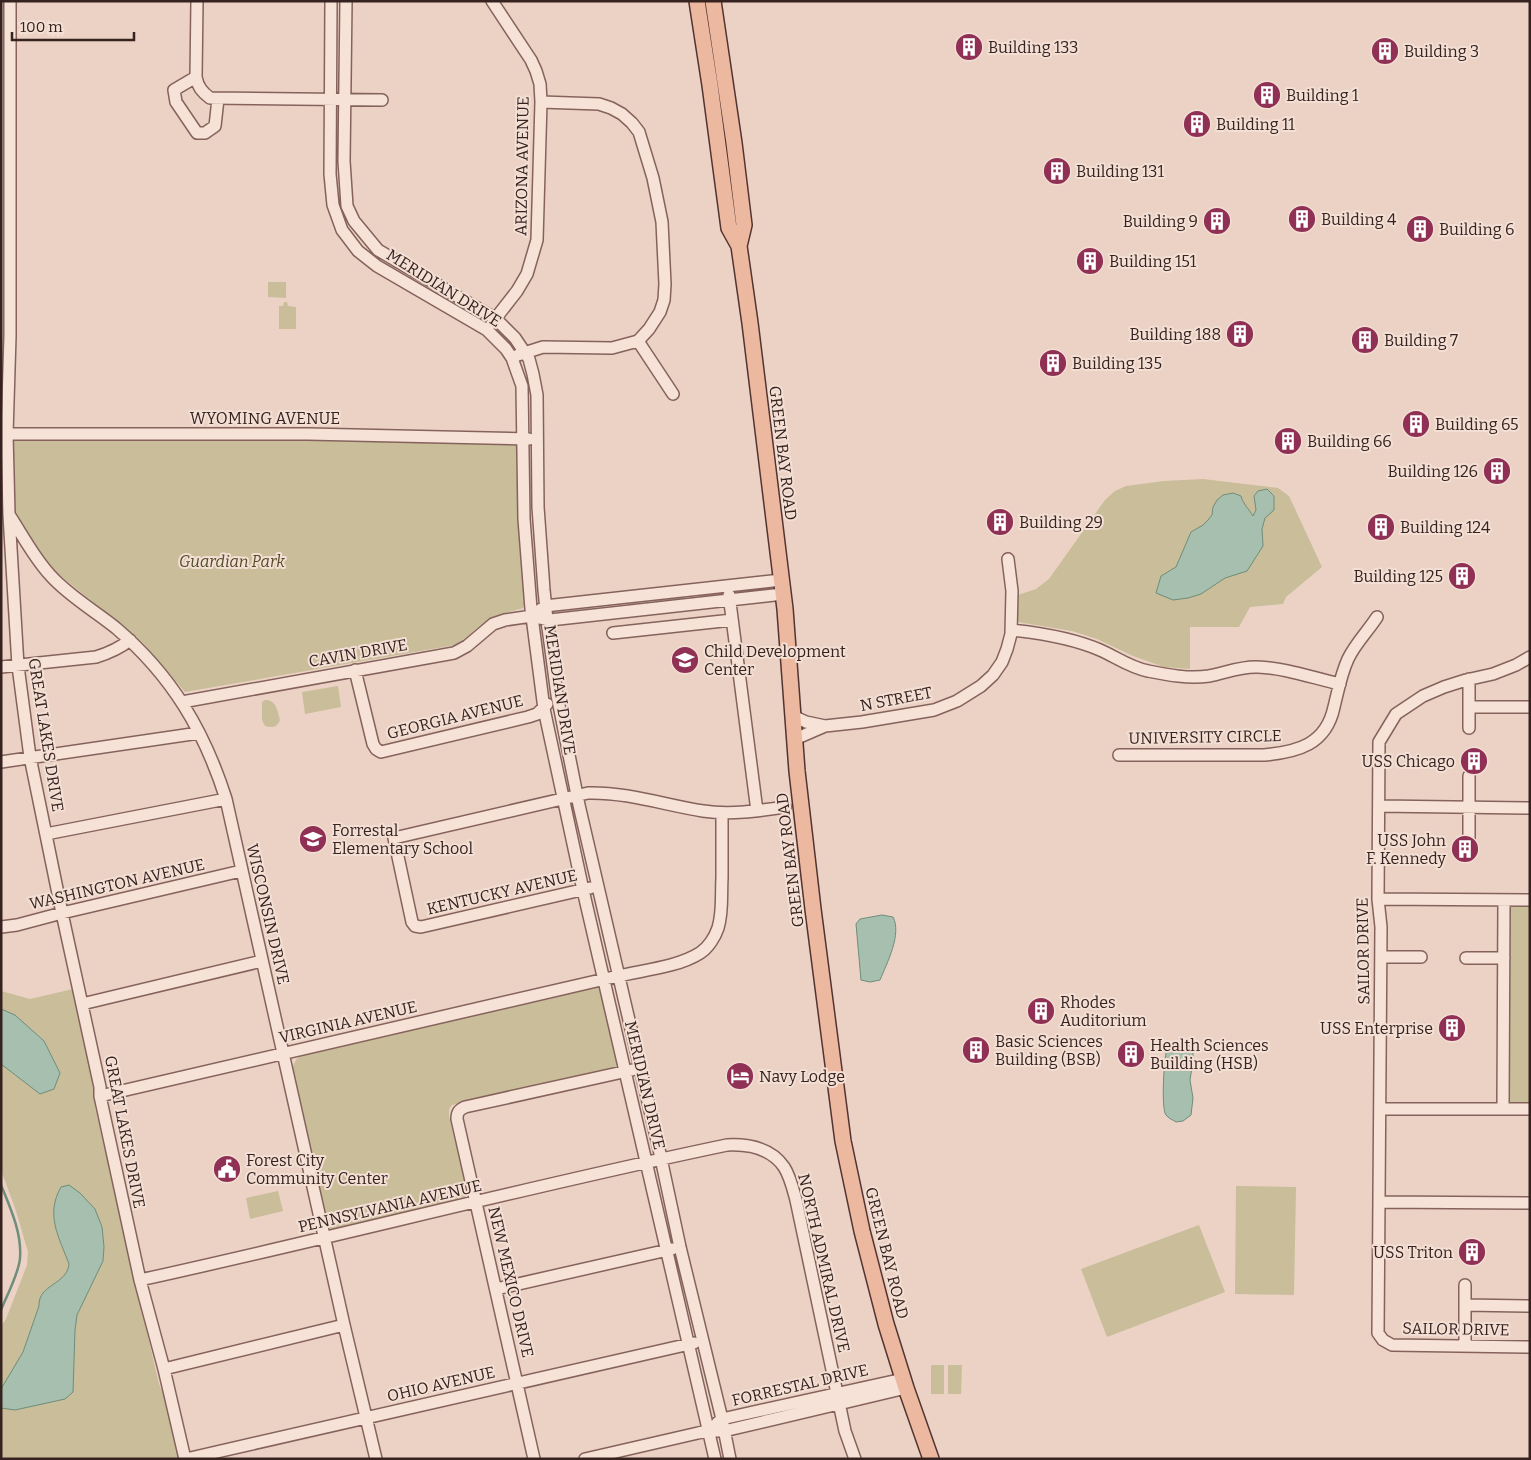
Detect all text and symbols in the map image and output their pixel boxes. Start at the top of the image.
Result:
scale bar [12,10,135,42]
text: 100 m [20,18,63,36]
building icon: Building 133 [954,32,984,62]
building icon: Building 3 [1370,36,1400,66]
place label: Building 133 [988,38,1078,57]
place label: Building 3 [1404,42,1479,61]
building icon: Building 1 [1252,80,1282,110]
place label: Building 1 [1286,86,1359,105]
street label: ARIZONA AVENUE [511,96,533,236]
building icon: Building 11 [1182,109,1212,139]
place label: Building 11 [1216,115,1295,134]
building icon: Building 131 [1042,156,1072,186]
place label: Building 131 [1076,162,1164,181]
building icon: Building 4 [1287,204,1317,234]
building icon: Building 9 [1202,206,1232,236]
place label: Building 4 [1321,210,1397,229]
place label: Building 9 [1123,212,1198,231]
building icon: Building 6 [1405,214,1435,244]
place label: Building 6 [1439,220,1514,239]
street label: MERIDIAN DRIVE [383,245,505,331]
building icon: Building 151 [1075,246,1105,276]
place label: Building 151 [1109,252,1197,271]
building icon: Building 188 [1225,319,1255,349]
place label: Building 188 [1129,325,1221,344]
building icon: Building 7 [1350,325,1380,355]
place label: Building 7 [1384,331,1458,350]
building icon: Building 135 [1038,348,1068,378]
place label: Building 135 [1072,354,1162,373]
street label: GREEN BAY ROAD [765,385,801,521]
street label: WYOMING AVENUE [190,409,340,428]
building icon: Building 65 [1401,409,1431,439]
place label: Building 65 [1435,415,1519,434]
building icon: Building 66 [1273,426,1303,456]
place label: Building 66 [1307,432,1392,451]
building icon: Building 126 [1482,456,1512,486]
place label: Building 126 [1388,462,1478,481]
building icon: Building 29 [985,507,1015,537]
building icon: Building 124 [1366,512,1396,542]
place label: Building 29 [1019,513,1103,532]
place label: Building 124 [1400,518,1491,537]
park label: Guardian Park [179,552,285,571]
building icon: Building 125 [1447,561,1477,591]
place label: Building 125 [1353,567,1443,586]
street label: MERIDIAN DRIVE [540,624,580,756]
street label: CAVIN DRIVE [307,635,409,671]
place label: Child Development Center [704,642,846,679]
school or university icon: Child Development Center [670,645,700,675]
street label: GREAT LAKES DRIVE [24,657,68,813]
street label: N STREET [858,683,934,715]
street label: GEORGIA AVENUE [385,691,525,743]
street label: UNIVERSITY CIRCLE [1128,726,1282,748]
building icon: USS Chicago [1459,746,1489,776]
place label: USS Chicago [1361,752,1455,771]
street label: GREEN BAY ROAD [772,792,808,928]
place label: Forrestal Elementary School [332,821,473,858]
school or university icon: Forrestal Elementary School [298,824,328,854]
place label: USS John F. Kennedy [1366,831,1447,868]
building icon: USS John F. Kennedy [1450,834,1480,864]
street label: WISCONSIN DRIVE [243,842,293,986]
street label: WASHINGTON AVENUE [27,855,207,913]
street label: KENTUCKY AVENUE [425,865,579,919]
street label: SAILOR DRIVE [1353,897,1373,1005]
place label: Rhodes Auditorium [1060,993,1147,1030]
building icon: Rhodes Auditorium [1026,996,1056,1026]
street label: VIRGINIA AVENUE [277,997,419,1047]
building icon: USS Enterprise [1437,1013,1467,1043]
street label: MERIDIAN DRIVE [621,1019,669,1151]
place label: USS Enterprise [1320,1019,1433,1038]
place label: Basic Sciences Building (BSB) [995,1032,1103,1069]
building icon: Basic Sciences Building (BSB) [961,1035,991,1065]
place label: Health Sciences Building (HSB) [1150,1036,1269,1073]
building icon: Health Sciences Building (HSB) [1116,1039,1146,1069]
street label: GREAT LAKES DRIVE [101,1054,149,1210]
hotel icon: Navy Lodge [725,1061,755,1091]
place label: Navy Lodge [759,1067,845,1086]
place label: Forest City Community Center [246,1151,388,1188]
public building icon: Forest City Community Center [212,1154,242,1184]
street label: NORTH ADMIRAL DRIVE [794,1172,854,1354]
street label: PENNSYLVANIA AVENUE [296,1176,484,1236]
street label: GREEN BAY ROAD [861,1185,913,1321]
street label: NEW MEXICO DRIVE [484,1205,538,1359]
building icon: USS Triton [1457,1237,1487,1267]
place label: USS Triton [1373,1243,1453,1262]
street label: SAILOR DRIVE [1402,1319,1510,1339]
street label: FORRESTAL DRIVE [730,1360,870,1410]
street label: OHIO AVENUE [385,1362,497,1406]

